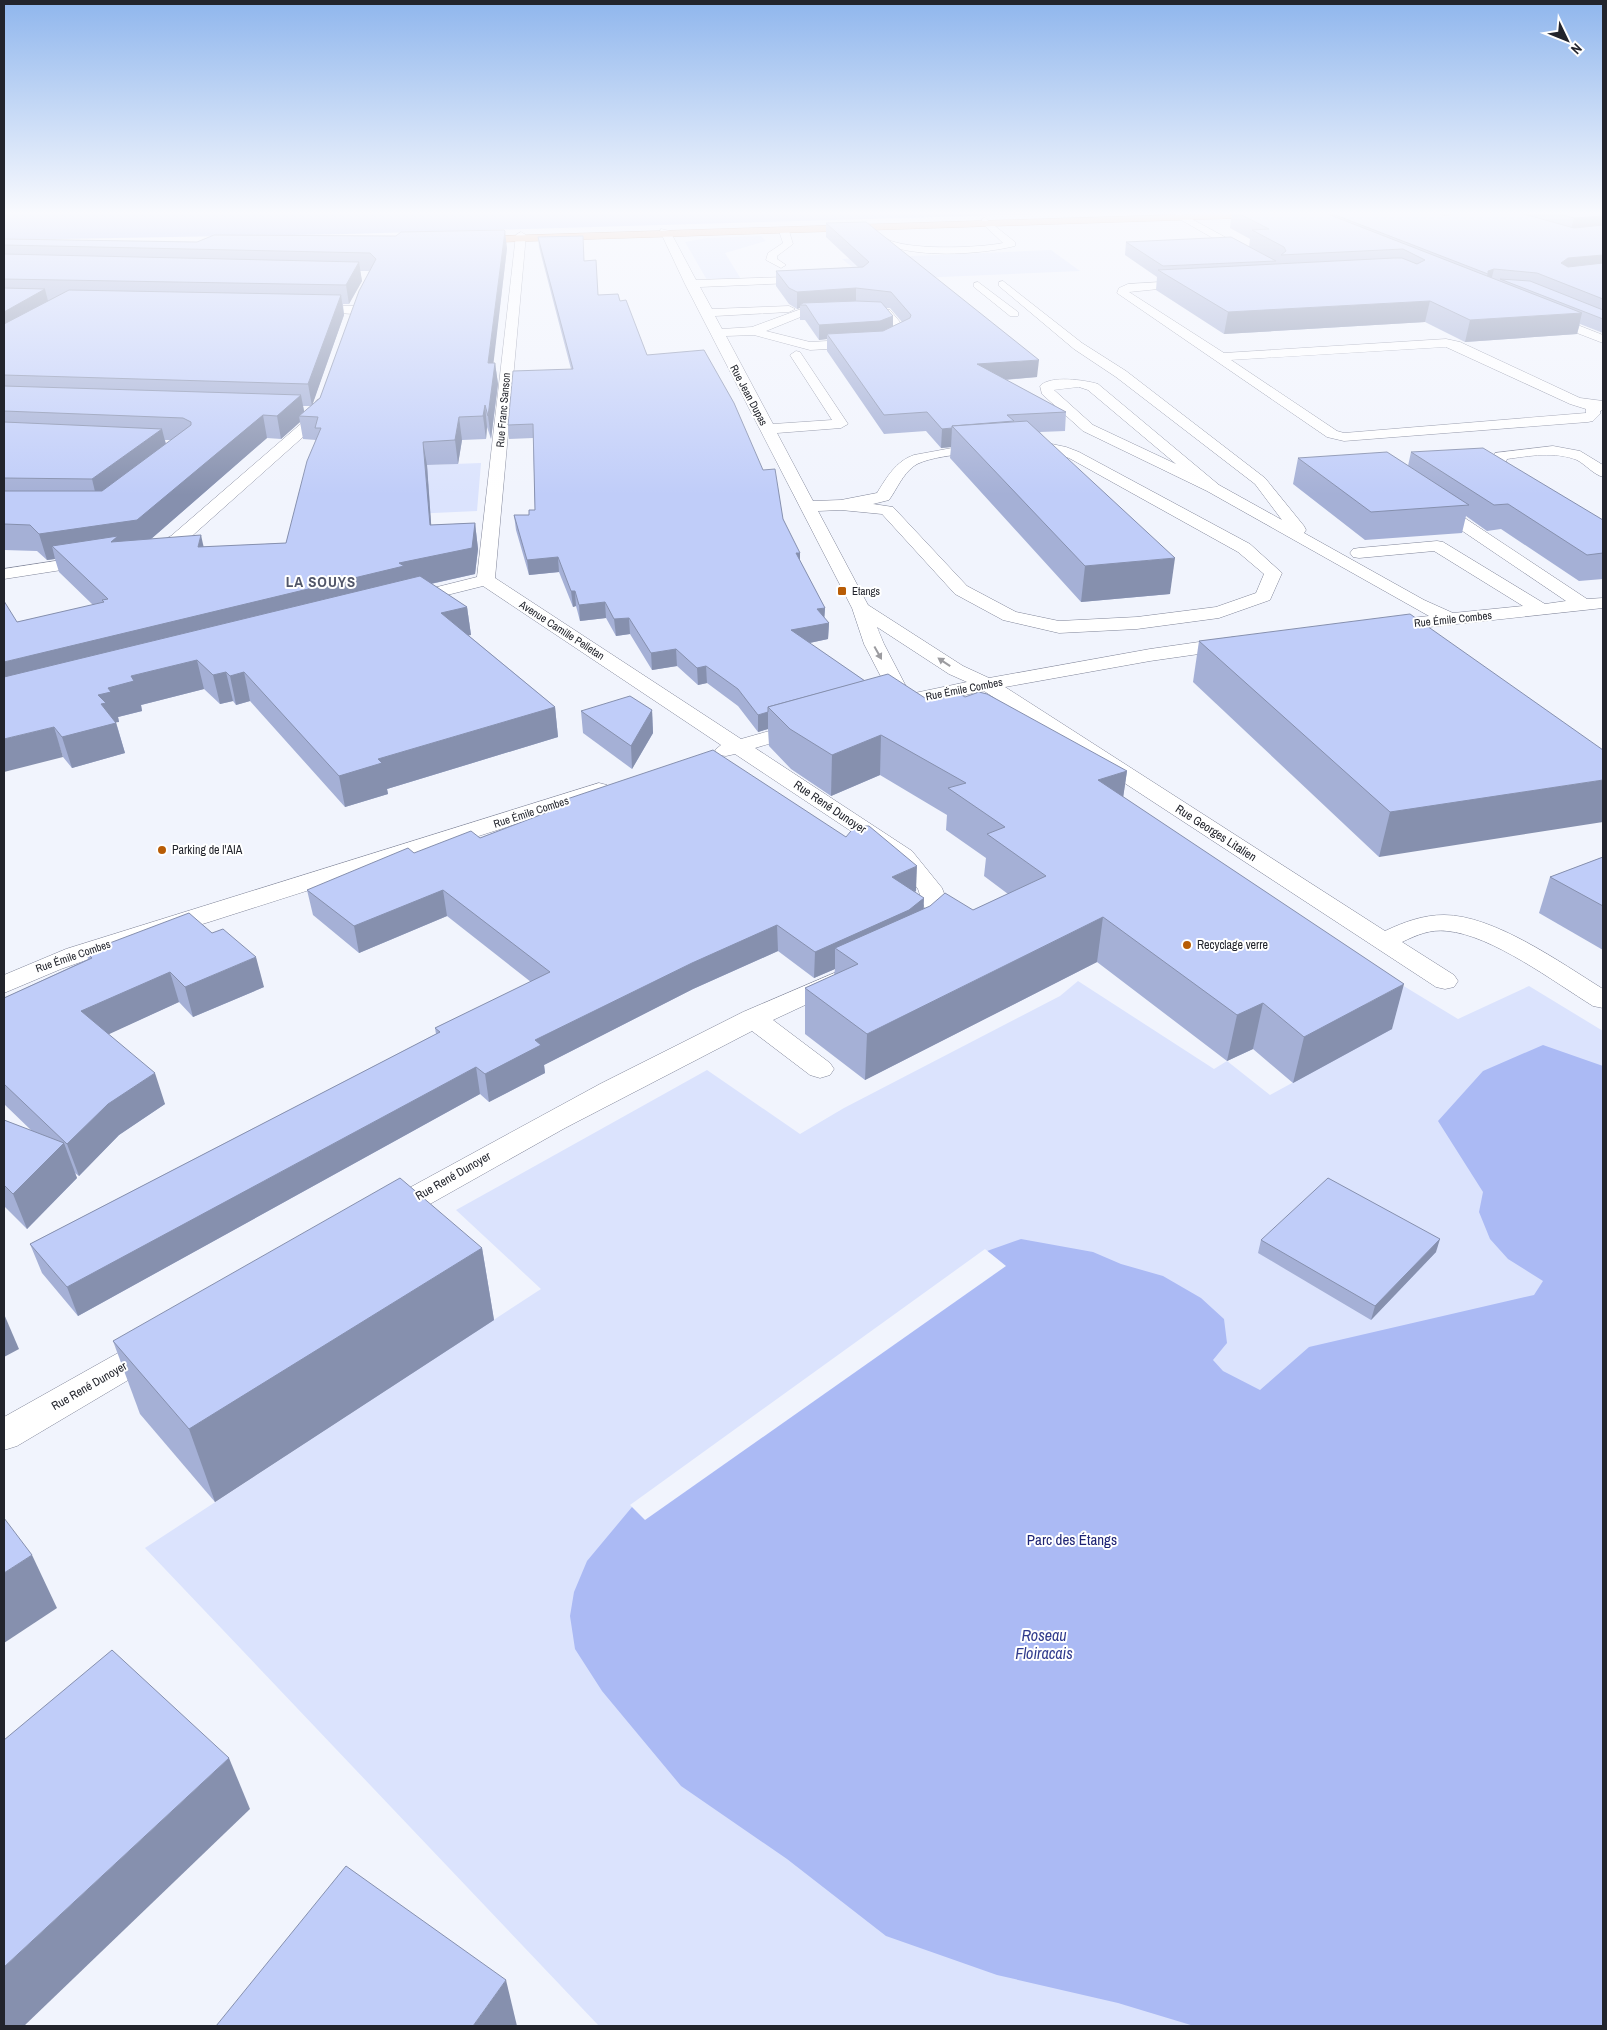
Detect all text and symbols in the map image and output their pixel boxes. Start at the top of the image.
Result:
north arrow [1542,15,1592,65]
text: N [1567,40,1586,58]
street label: Rue Jean Dupas [727,362,771,428]
street label: Rue Franc Sanson [493,372,513,448]
district label: LA SOUYS [286,571,356,592]
place label: Etangs [852,584,881,598]
marker: Etangs [836,585,848,597]
street label: Avenue Camille Pelletan [516,597,607,663]
street label: Rue Émile Combes [1413,608,1493,630]
one-way arrow [874,646,883,660]
one-way arrow [937,657,951,667]
street label: Rue Émile Combes [924,675,1004,703]
street label: Rue René Dunoyer [791,777,870,838]
street label: Rue Émile Combes [492,793,571,831]
street label: Rue Georges Litalien [1172,801,1260,865]
place label: Parking de l'AIA [172,842,243,858]
marker: Parking de l'AIA [156,844,168,856]
street label: Rue Émile Combes [34,936,113,975]
place label: Recyclage verre [1197,937,1268,953]
marker: Recyclage verre [1181,939,1193,951]
street label: Rue René Dunoyer [413,1148,494,1204]
street label: Rue René Dunoyer [49,1358,130,1414]
park label: Parc des Étangs [1027,1529,1117,1550]
water label: Roseau Floiracais [1015,1624,1073,1664]

